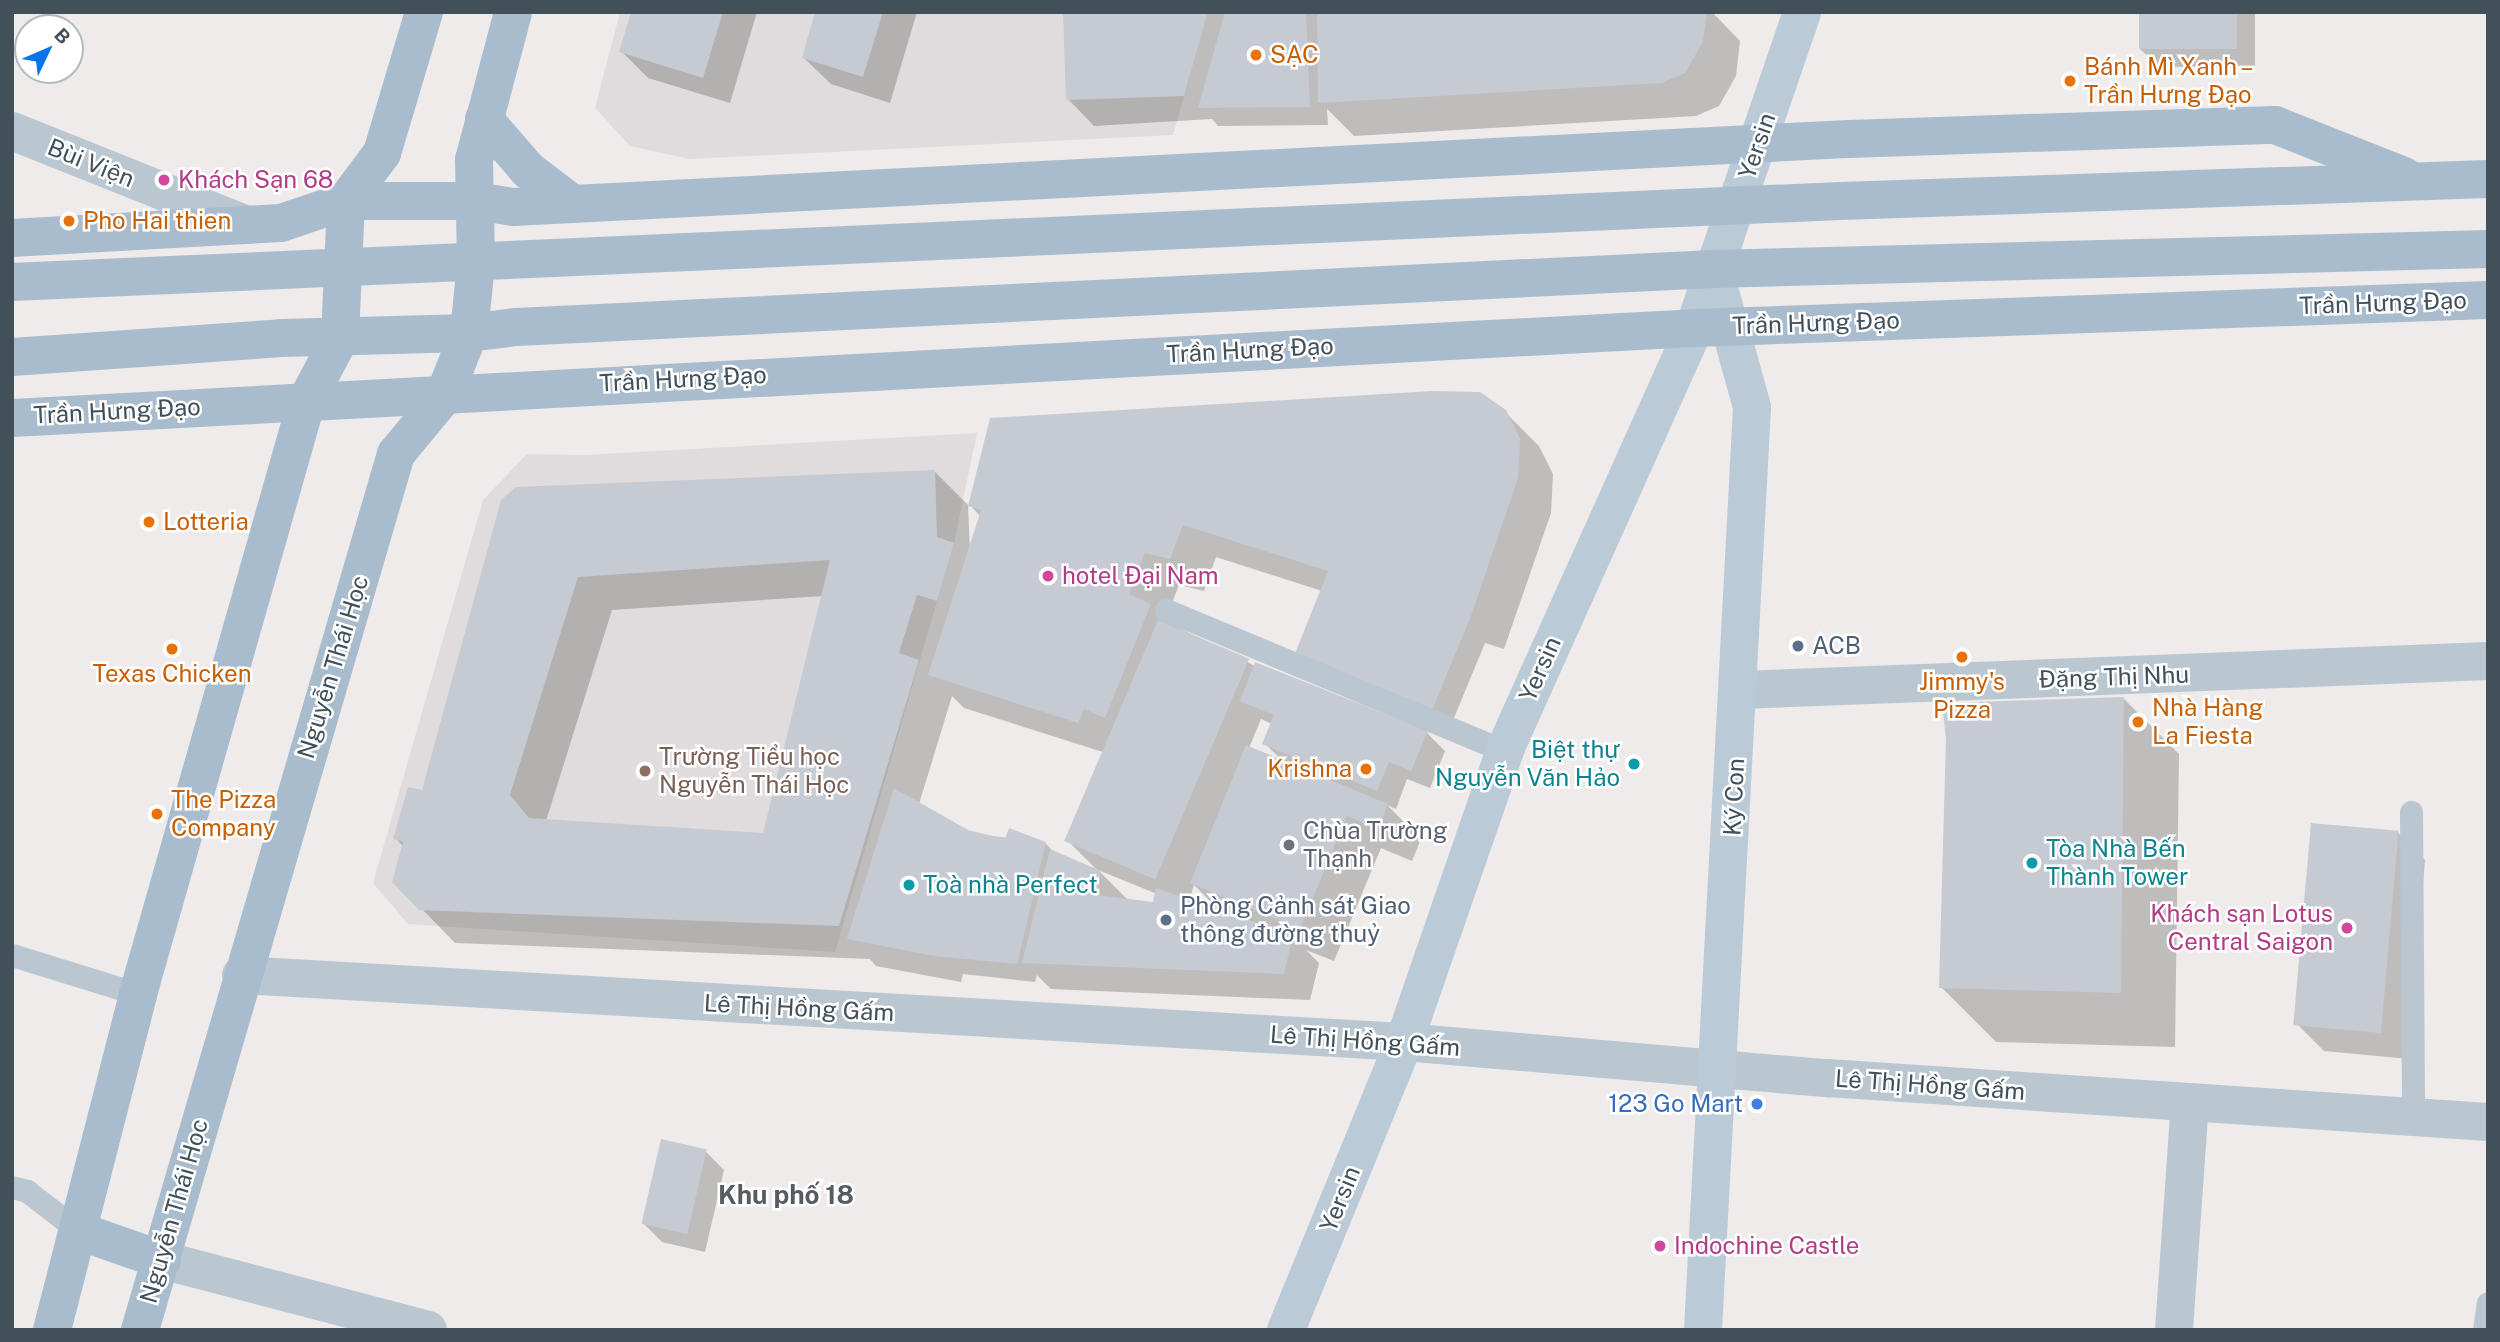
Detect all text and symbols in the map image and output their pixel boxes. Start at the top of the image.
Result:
north arrow [14,14,84,84]
text: B [50,23,75,48]
place label: SẠC [1270,41,1318,69]
marker: SẠC [1248,47,1264,63]
place label: Bánh Mì Xanh – Trần Hưng Đạo [2084,53,2256,109]
marker: Bánh Mì Xanh – Trần Hưng Đạo [2062,73,2078,89]
street label: Yersin [1732,109,1782,183]
street label: Bùi Viện [43,133,139,193]
place label: Khách Sạn 68 [178,166,333,194]
marker: Khách Sạn 68 [156,172,172,188]
place label: Pho Hai thien [83,207,231,235]
marker: Pho Hai thien [61,213,77,229]
street label: Trần Hưng Đạo [2299,286,2467,320]
street label: Trần Hưng Đạo [1732,306,1900,340]
street label: Trần Hưng Đạo [1166,331,1334,369]
street label: Trần Hưng Đạo [599,360,767,398]
street label: Trần Hưng Đạo [33,392,201,430]
place label: Lotteria [163,508,249,536]
marker: Lotteria [141,514,157,530]
place label: hotel Đại Nam [1062,562,1219,590]
marker: hotel Đại Nam [1040,568,1056,584]
street label: Nguyễn Thái Học [291,572,375,762]
street label: Yersin [1513,632,1567,706]
place label: ACB [1812,632,1861,660]
marker: ACB [1790,638,1806,654]
marker: Texas Chicken [164,641,180,657]
marker: Jimmy's Pizza [1954,649,1970,665]
place label: Texas Chicken [92,660,252,688]
street label: Ðặng Thị Nhu [2038,660,2190,694]
place label: Jimmy's Pizza [1919,668,2005,724]
place label: Nhà Hàng La Fiesta [2152,694,2263,750]
marker: Nhà Hàng La Fiesta [2130,714,2146,730]
place label: Biệt thự Nguyễn Văn Hảo [1434,736,1620,792]
place label: Trường Tiểu học Nguyễn Thái Học [659,743,849,799]
place label: Krishna [1267,755,1352,783]
marker: Biệt thự Nguyễn Văn Hảo [1626,756,1642,772]
street label: Ký Con [1718,757,1750,837]
marker: Krishna [1358,761,1374,777]
marker: Trường Tiểu học Nguyễn Thái Học [637,763,653,779]
place label: The Pizza Company [171,786,276,842]
marker: The Pizza Company [149,806,165,822]
place label: Chùa Trường Thạnh [1303,817,1448,873]
place label: Tòa Nhà Bến Thành Tower [2046,835,2188,891]
marker: Chùa Trường Thạnh [1281,837,1297,853]
marker: Tòa Nhà Bến Thành Tower [2024,855,2040,871]
place label: Toà nhà Perfect [923,871,1098,899]
marker: Toà nhà Perfect [901,877,917,893]
place label: Phòng Cảnh sát Giao thông đường thuỷ [1180,892,1411,948]
place label: Khách sạn Lotus Central Saigon [2150,900,2333,956]
marker: Phòng Cảnh sát Giao thông đường thuỷ [1158,912,1174,928]
marker: Khách sạn Lotus Central Saigon [2339,920,2355,936]
street label: Lê Thị Hồng Gấm [703,989,895,1027]
street label: Lê Thị Hồng Gấm [1269,1020,1461,1062]
street label: Lê Thị Hồng Gấm [1834,1064,2026,1106]
place label: 123 Go Mart [1608,1090,1743,1118]
marker: 123 Go Mart [1749,1096,1765,1112]
street label: Nguyễn Thái Học [134,1116,214,1306]
street label: Yersin [1314,1162,1366,1236]
district label: Khu phố 18 [718,1179,854,1211]
place label: Indochine Castle [1674,1232,1860,1260]
marker: Indochine Castle [1652,1238,1668,1254]

